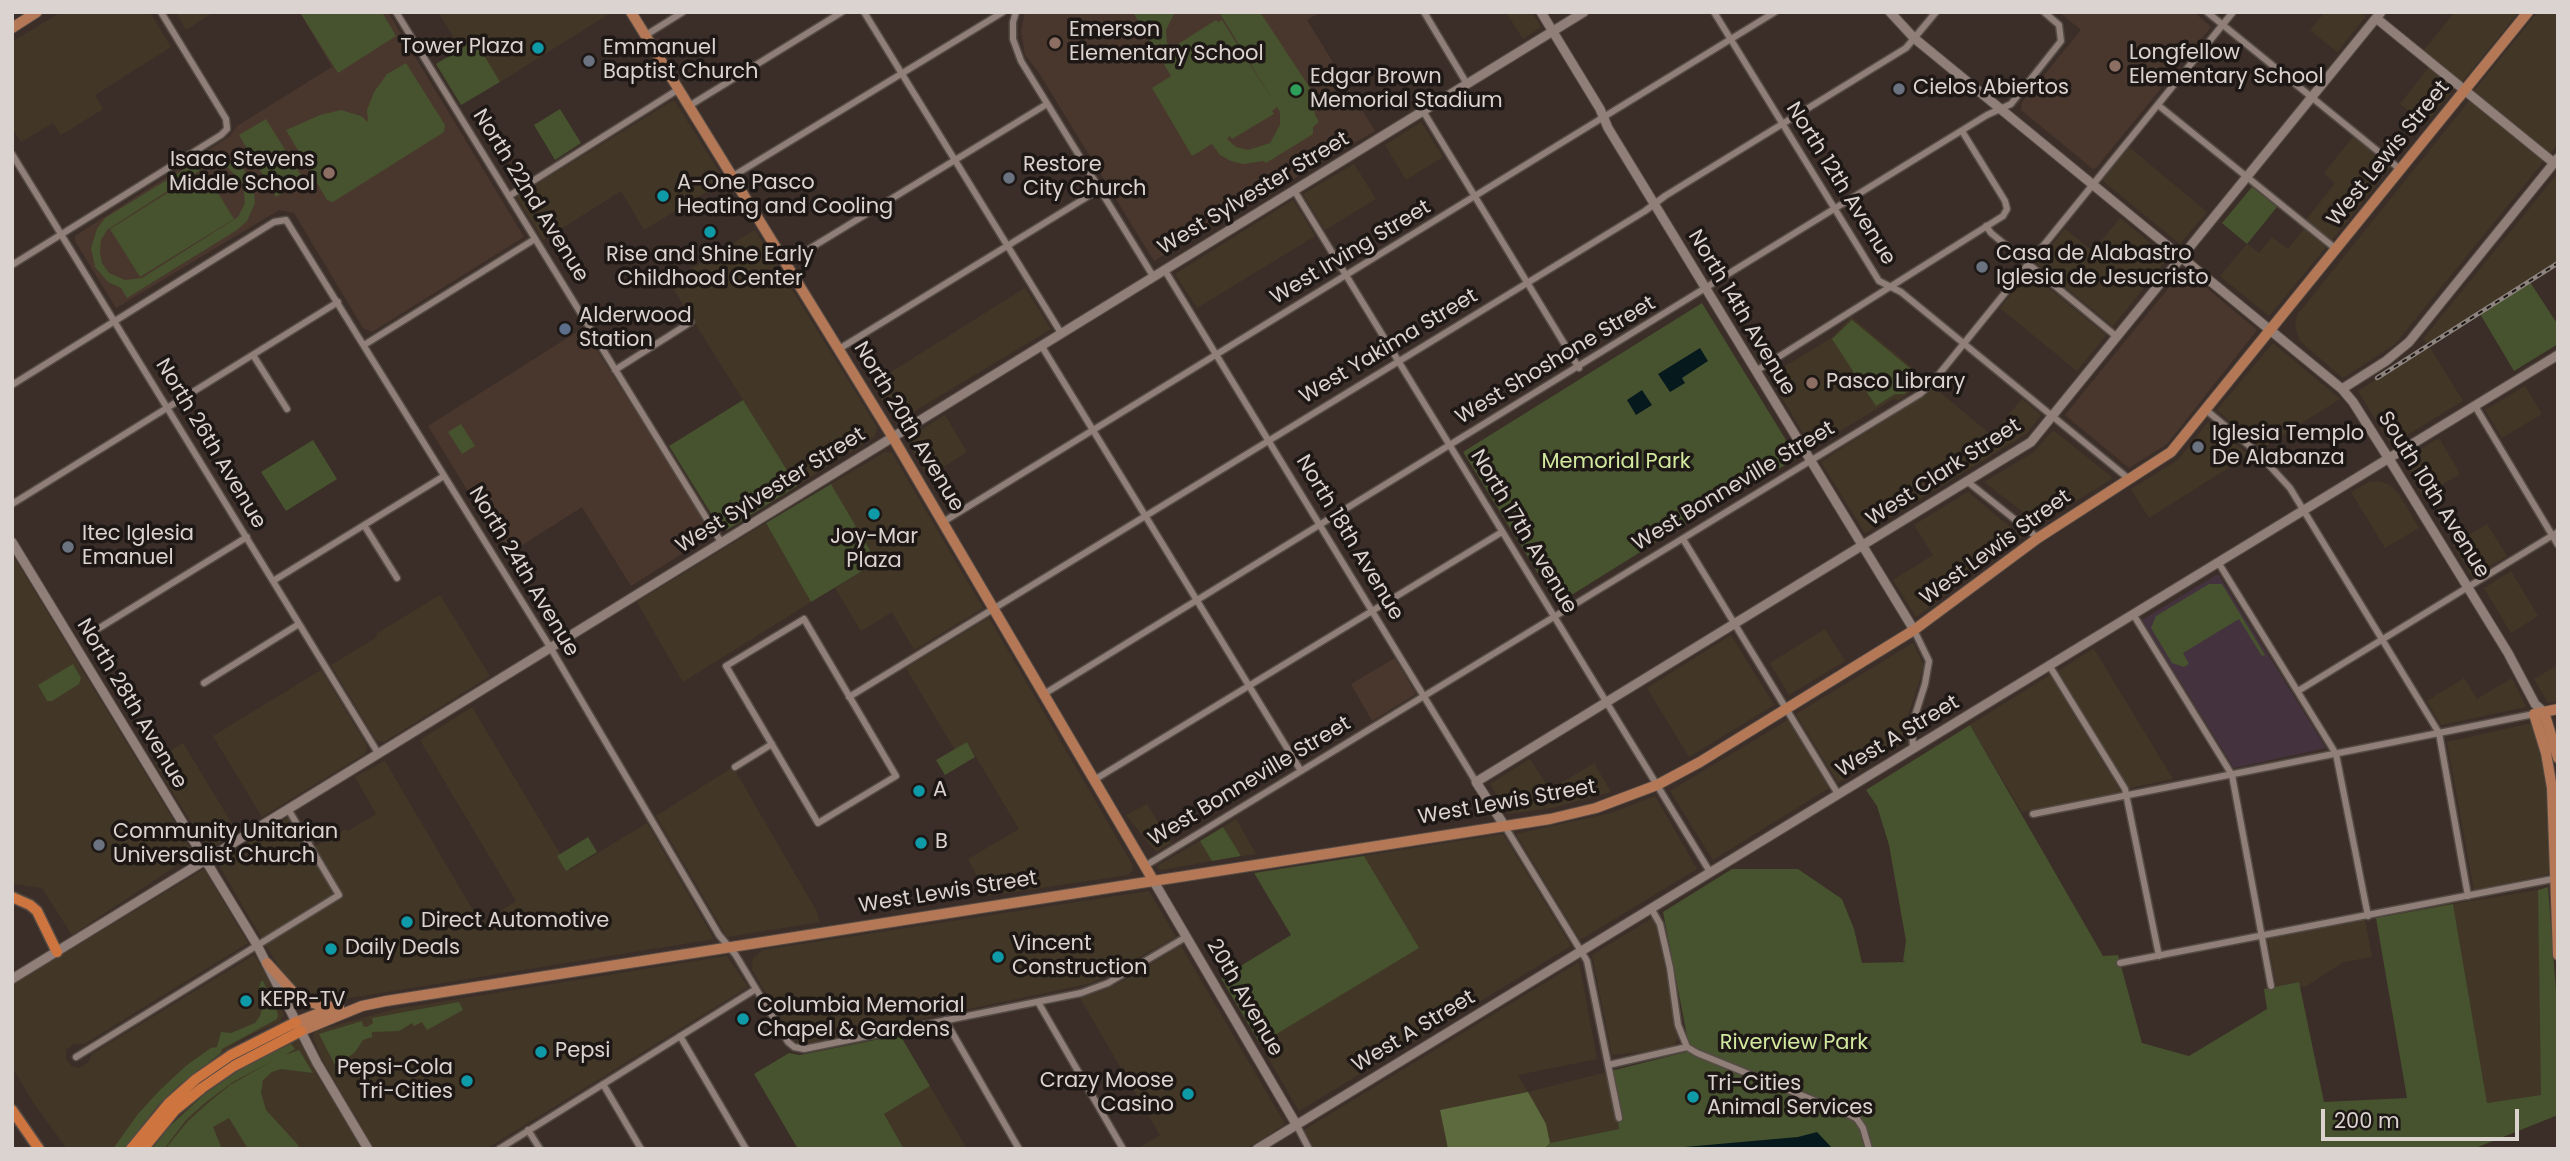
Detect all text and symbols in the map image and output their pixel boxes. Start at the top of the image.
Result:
place label: Emerson Elementary School [1069,18,1264,68]
place label: Tower Plaza [400,35,524,61]
marker: Emerson Elementary School [1047,35,1063,51]
place label: Emmanuel Baptist Church [603,36,758,86]
marker: Tower Plaza [530,40,546,56]
place label: Longfellow Elementary School [2129,41,2324,91]
marker: Emmanuel Baptist Church [581,53,597,69]
marker: Longfellow Elementary School [2107,58,2123,74]
place label: Edgar Brown Memorial Stadium [1310,65,1503,115]
place label: Cielos Abiertos [1913,76,2069,102]
street label: West Lewis Street [2322,76,2456,232]
marker: Cielos Abiertos [1891,81,1907,97]
marker: Edgar Brown Memorial Stadium [1288,82,1304,98]
street label: North 12th Avenue [1780,98,1900,270]
street label: North 22nd Avenue [467,105,593,287]
street label: West Sylvester Street [1154,127,1354,261]
place label: Isaac Stevens Middle School [169,148,315,198]
place label: Restore City Church [1023,153,1147,203]
marker: Isaac Stevens Middle School [321,165,337,181]
marker: Restore City Church [1001,170,1017,186]
place label: A-One Pasco Heating and Cooling [677,171,893,221]
marker: A-One Pasco Heating and Cooling [655,188,671,204]
street label: West Irving Street [1266,195,1436,311]
marker: Rise and Shine Early Childhood Center [702,224,718,240]
street label: North 14th Avenue [1682,226,1800,400]
place label: Casa de Alabastro Iglesia de Jesucristo [1996,242,2209,292]
place label: Rise and Shine Early Childhood Center [606,243,814,293]
marker: Casa de Alabastro Iglesia de Jesucristo [1974,259,1990,275]
street label: West Yakima Street [1295,284,1483,410]
street label: West Shoshone Street [1452,291,1660,431]
place label: Alderwood Station [579,304,692,354]
marker: Alderwood Station [557,321,573,337]
street label: North 20th Avenue [847,338,969,516]
street label: North 26th Avenue [149,355,271,533]
place label: Pasco Library [1826,370,1965,396]
marker: Pasco Library [1804,375,1820,391]
street label: South 10th Avenue [2372,407,2494,583]
street label: West Clark Street [1862,414,2026,532]
street label: West Bonneville Street [1628,417,1840,557]
street label: West Sylvester Street [672,422,870,560]
place label: Iglesia Templo De Alabanza [2212,422,2364,472]
marker: Iglesia Templo De Alabanza [2190,439,2206,455]
street label: North 17th Avenue [1464,446,1582,618]
park label: Memorial Park [1541,450,1691,476]
street label: North 18th Avenue [1290,451,1408,625]
street label: North 24th Avenue [462,483,584,661]
street label: West Lewis Street [1916,485,2076,611]
marker: Joy-Mar Plaza [866,506,882,522]
place label: Itec Iglesia Emanuel [82,522,194,572]
place label: Joy-Mar Plaza [830,525,918,575]
marker: Itec Iglesia Emanuel [60,539,76,555]
street label: North 28th Avenue [70,615,192,793]
street label: West A Street [1832,690,1964,784]
street label: West Bonneville Street [1144,712,1356,852]
street label: West Lewis Street [1416,775,1598,831]
place label: A [933,778,947,804]
marker: A [911,783,927,799]
place label: Community Unitarian Universalist Church [113,820,338,870]
place label: B [935,830,948,856]
marker: B [913,835,929,851]
marker: Community Unitarian Universalist Church [91,837,107,853]
street label: West Lewis Street [857,866,1039,920]
place label: Direct Automotive [421,909,609,935]
marker: Direct Automotive [399,914,415,930]
place label: Vincent Construction [1012,932,1147,982]
street label: 20th Avenue [1200,935,1288,1061]
place label: Daily Deals [345,936,460,962]
marker: Daily Deals [323,941,339,957]
marker: Vincent Construction [990,949,1006,965]
street label: West A Street [1348,985,1480,1079]
place label: KEPR-TV [260,988,345,1014]
marker: KEPR-TV [238,993,254,1009]
place label: Columbia Memorial Chapel & Gardens [757,994,965,1044]
marker: Columbia Memorial Chapel & Gardens [735,1011,751,1027]
park label: Riverview Park [1720,1031,1868,1057]
place label: Pepsi [555,1039,611,1065]
marker: Pepsi [533,1044,549,1060]
place label: Pepsi-Cola Tri-Cities [337,1056,453,1106]
place label: Crazy Moose Casino [1040,1069,1174,1119]
place label: Tri-Cities Animal Services [1707,1072,1873,1122]
marker: Pepsi-Cola Tri-Cities [459,1073,475,1089]
marker: Crazy Moose Casino [1180,1086,1196,1102]
marker: Tri-Cities Animal Services [1685,1089,1701,1105]
scale bar [2325,1094,2523,1138]
text: 200 m [2334,1106,2400,1135]

